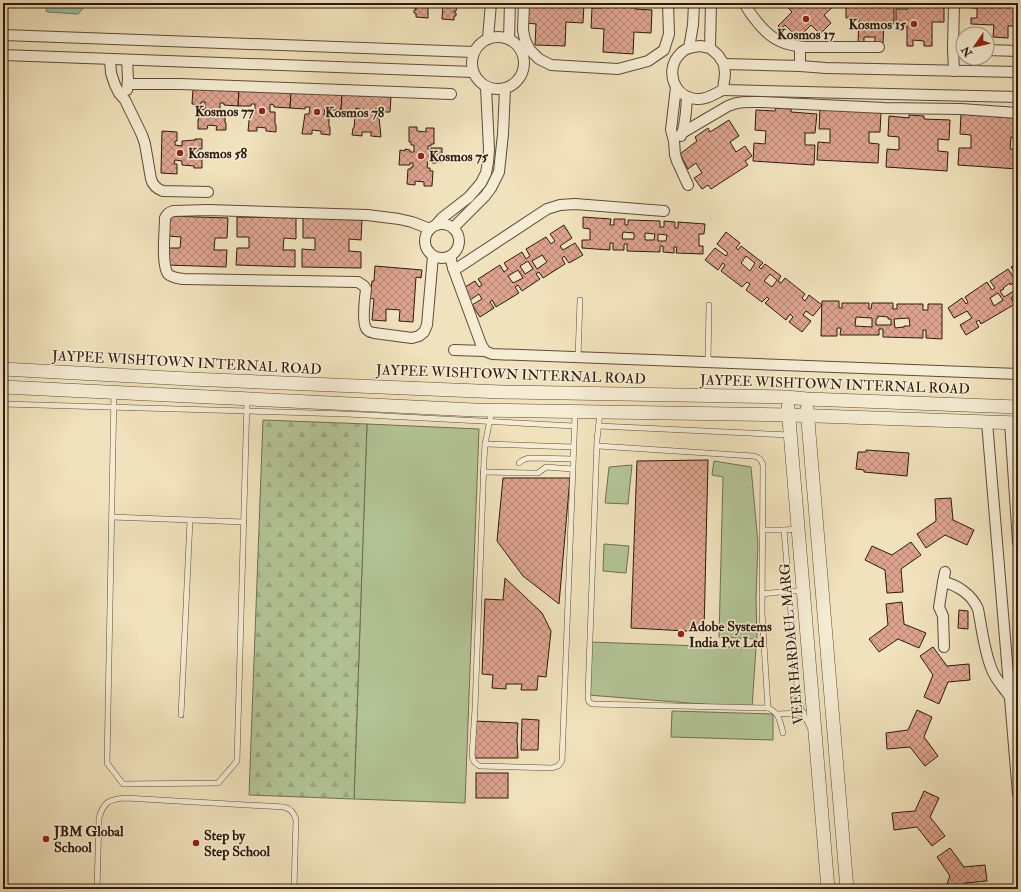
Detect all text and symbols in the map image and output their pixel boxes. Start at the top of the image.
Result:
marker: Kosmos 17 [801,14,811,24]
place label: Kosmos 15 [849,16,907,33]
marker: Kosmos 15 [909,19,919,29]
place label: Kosmos 17 [777,26,835,43]
north arrow [955,26,995,66]
text: N [958,43,976,60]
place label: Kosmos 77 [195,103,255,120]
place label: Kosmos 78 [325,104,385,121]
marker: Kosmos 77 [257,106,267,116]
marker: Kosmos 78 [312,107,322,117]
place label: Kosmos 58 [188,145,248,162]
marker: Kosmos 58 [175,148,185,158]
place label: Kosmos 75 [429,148,489,165]
marker: Kosmos 75 [416,151,426,161]
street label: JAYPEE WISHTOWN INTERNAL ROAD [51,347,322,378]
street label: JAYPEE WISHTOWN INTERNAL ROAD [375,361,646,388]
street label: JAYPEE WISHTOWN INTERNAL ROAD [699,371,970,398]
street label: VEER HARDAUL MARG [776,562,807,725]
place label: Adobe Systems India Pvt Ltd [688,618,772,651]
marker: Adobe Systems India Pvt Ltd [676,629,686,639]
place label: JBM Global School [53,823,124,856]
place label: Step by Step School [204,827,270,861]
marker: JBM Global School [41,834,51,844]
marker: Step by Step School [191,838,201,848]

